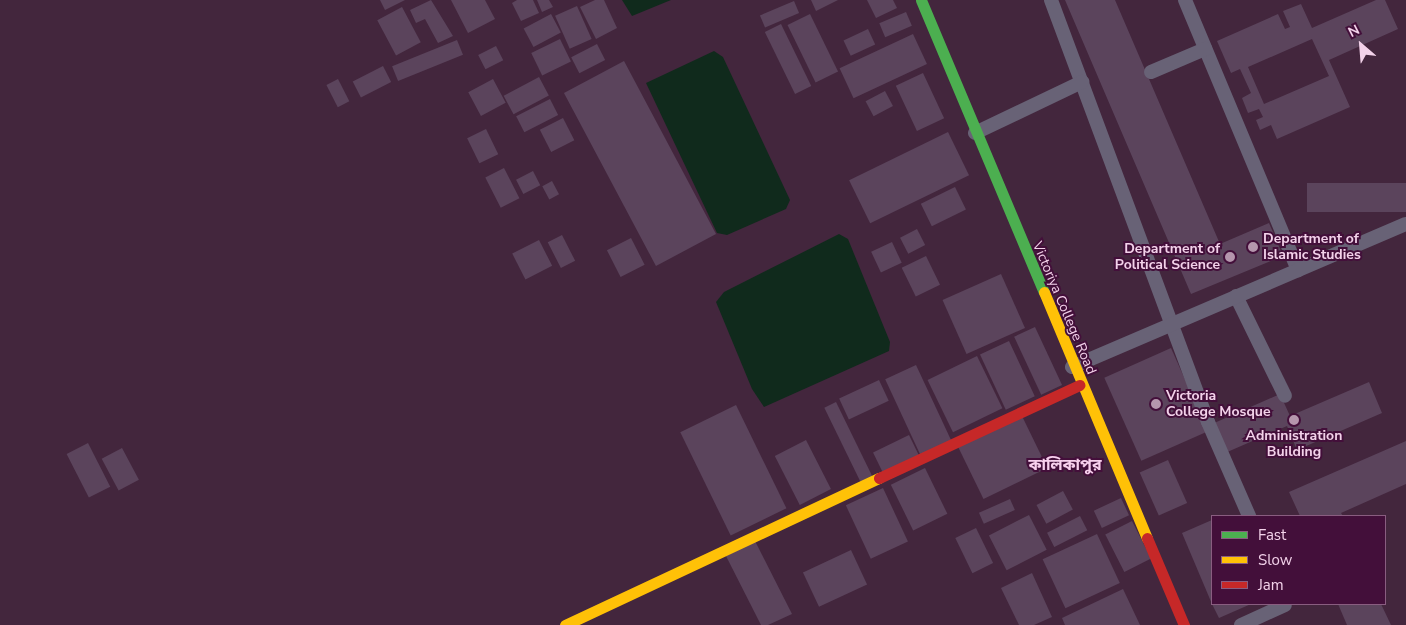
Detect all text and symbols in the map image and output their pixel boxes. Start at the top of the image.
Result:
north arrow [1336,20,1386,70]
text: N [1345,20,1363,42]
place label: Department of Islamic Studies [1263,231,1361,264]
street label: Victoriya College Road [1028,239,1100,377]
place label: Department of Political Science [1115,241,1220,274]
marker: Department of Islamic Studies [1247,241,1259,253]
marker: Department of Political Science [1224,251,1236,263]
place label: Victoria College Mosque [1166,388,1270,421]
marker: Victoria College Mosque [1150,398,1162,410]
marker: Administration Building [1288,414,1300,426]
place label: Administration Building [1246,428,1342,461]
district label: কালিকাপুর [1028,455,1102,475]
legend [1211,515,1386,605]
text: Fast [1258,525,1286,545]
text: Slow [1258,550,1292,570]
text: Jam [1258,575,1284,595]

